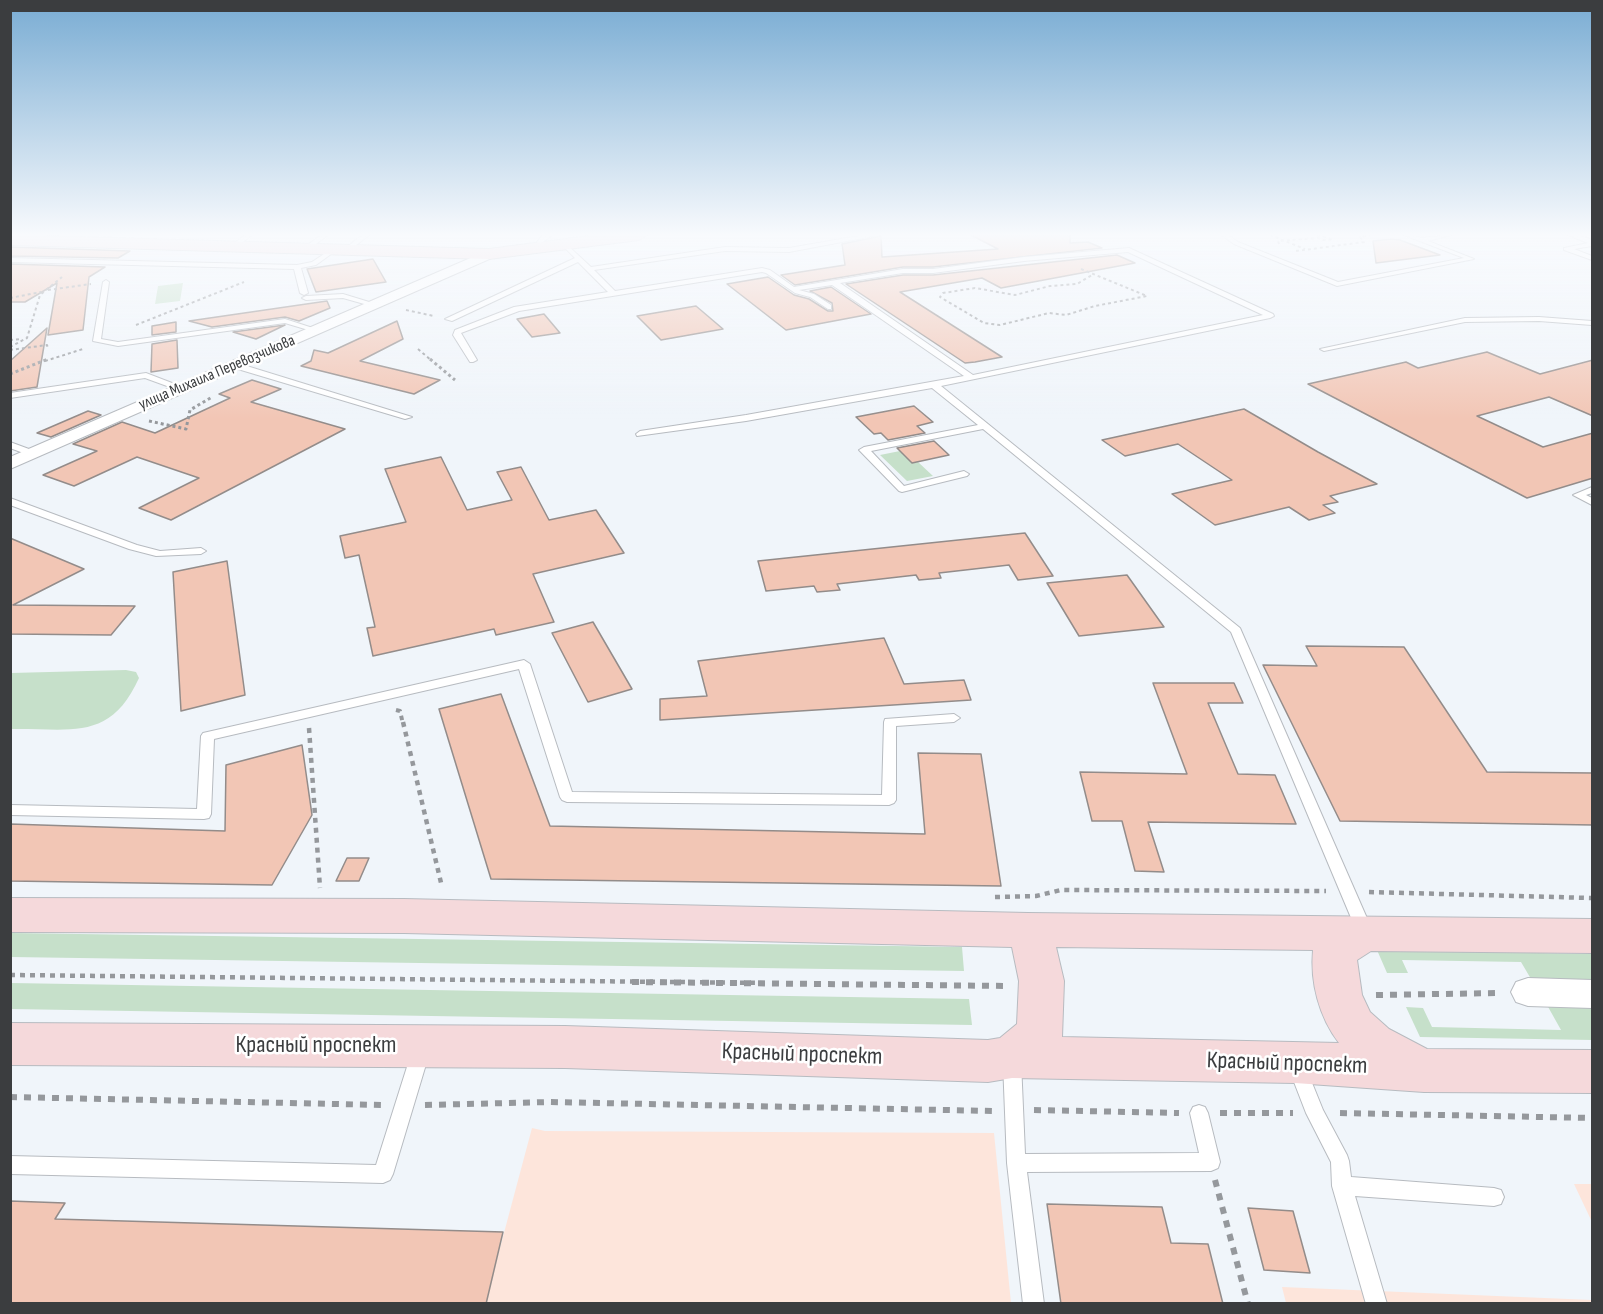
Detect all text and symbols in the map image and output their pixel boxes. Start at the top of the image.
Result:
street label: улица Михаила Перевозчикова [136,331,298,415]
street label: Красный проспект [236,1032,396,1060]
street label: Красный проспект [721,1038,883,1072]
street label: Красный проспект [1206,1047,1368,1081]

